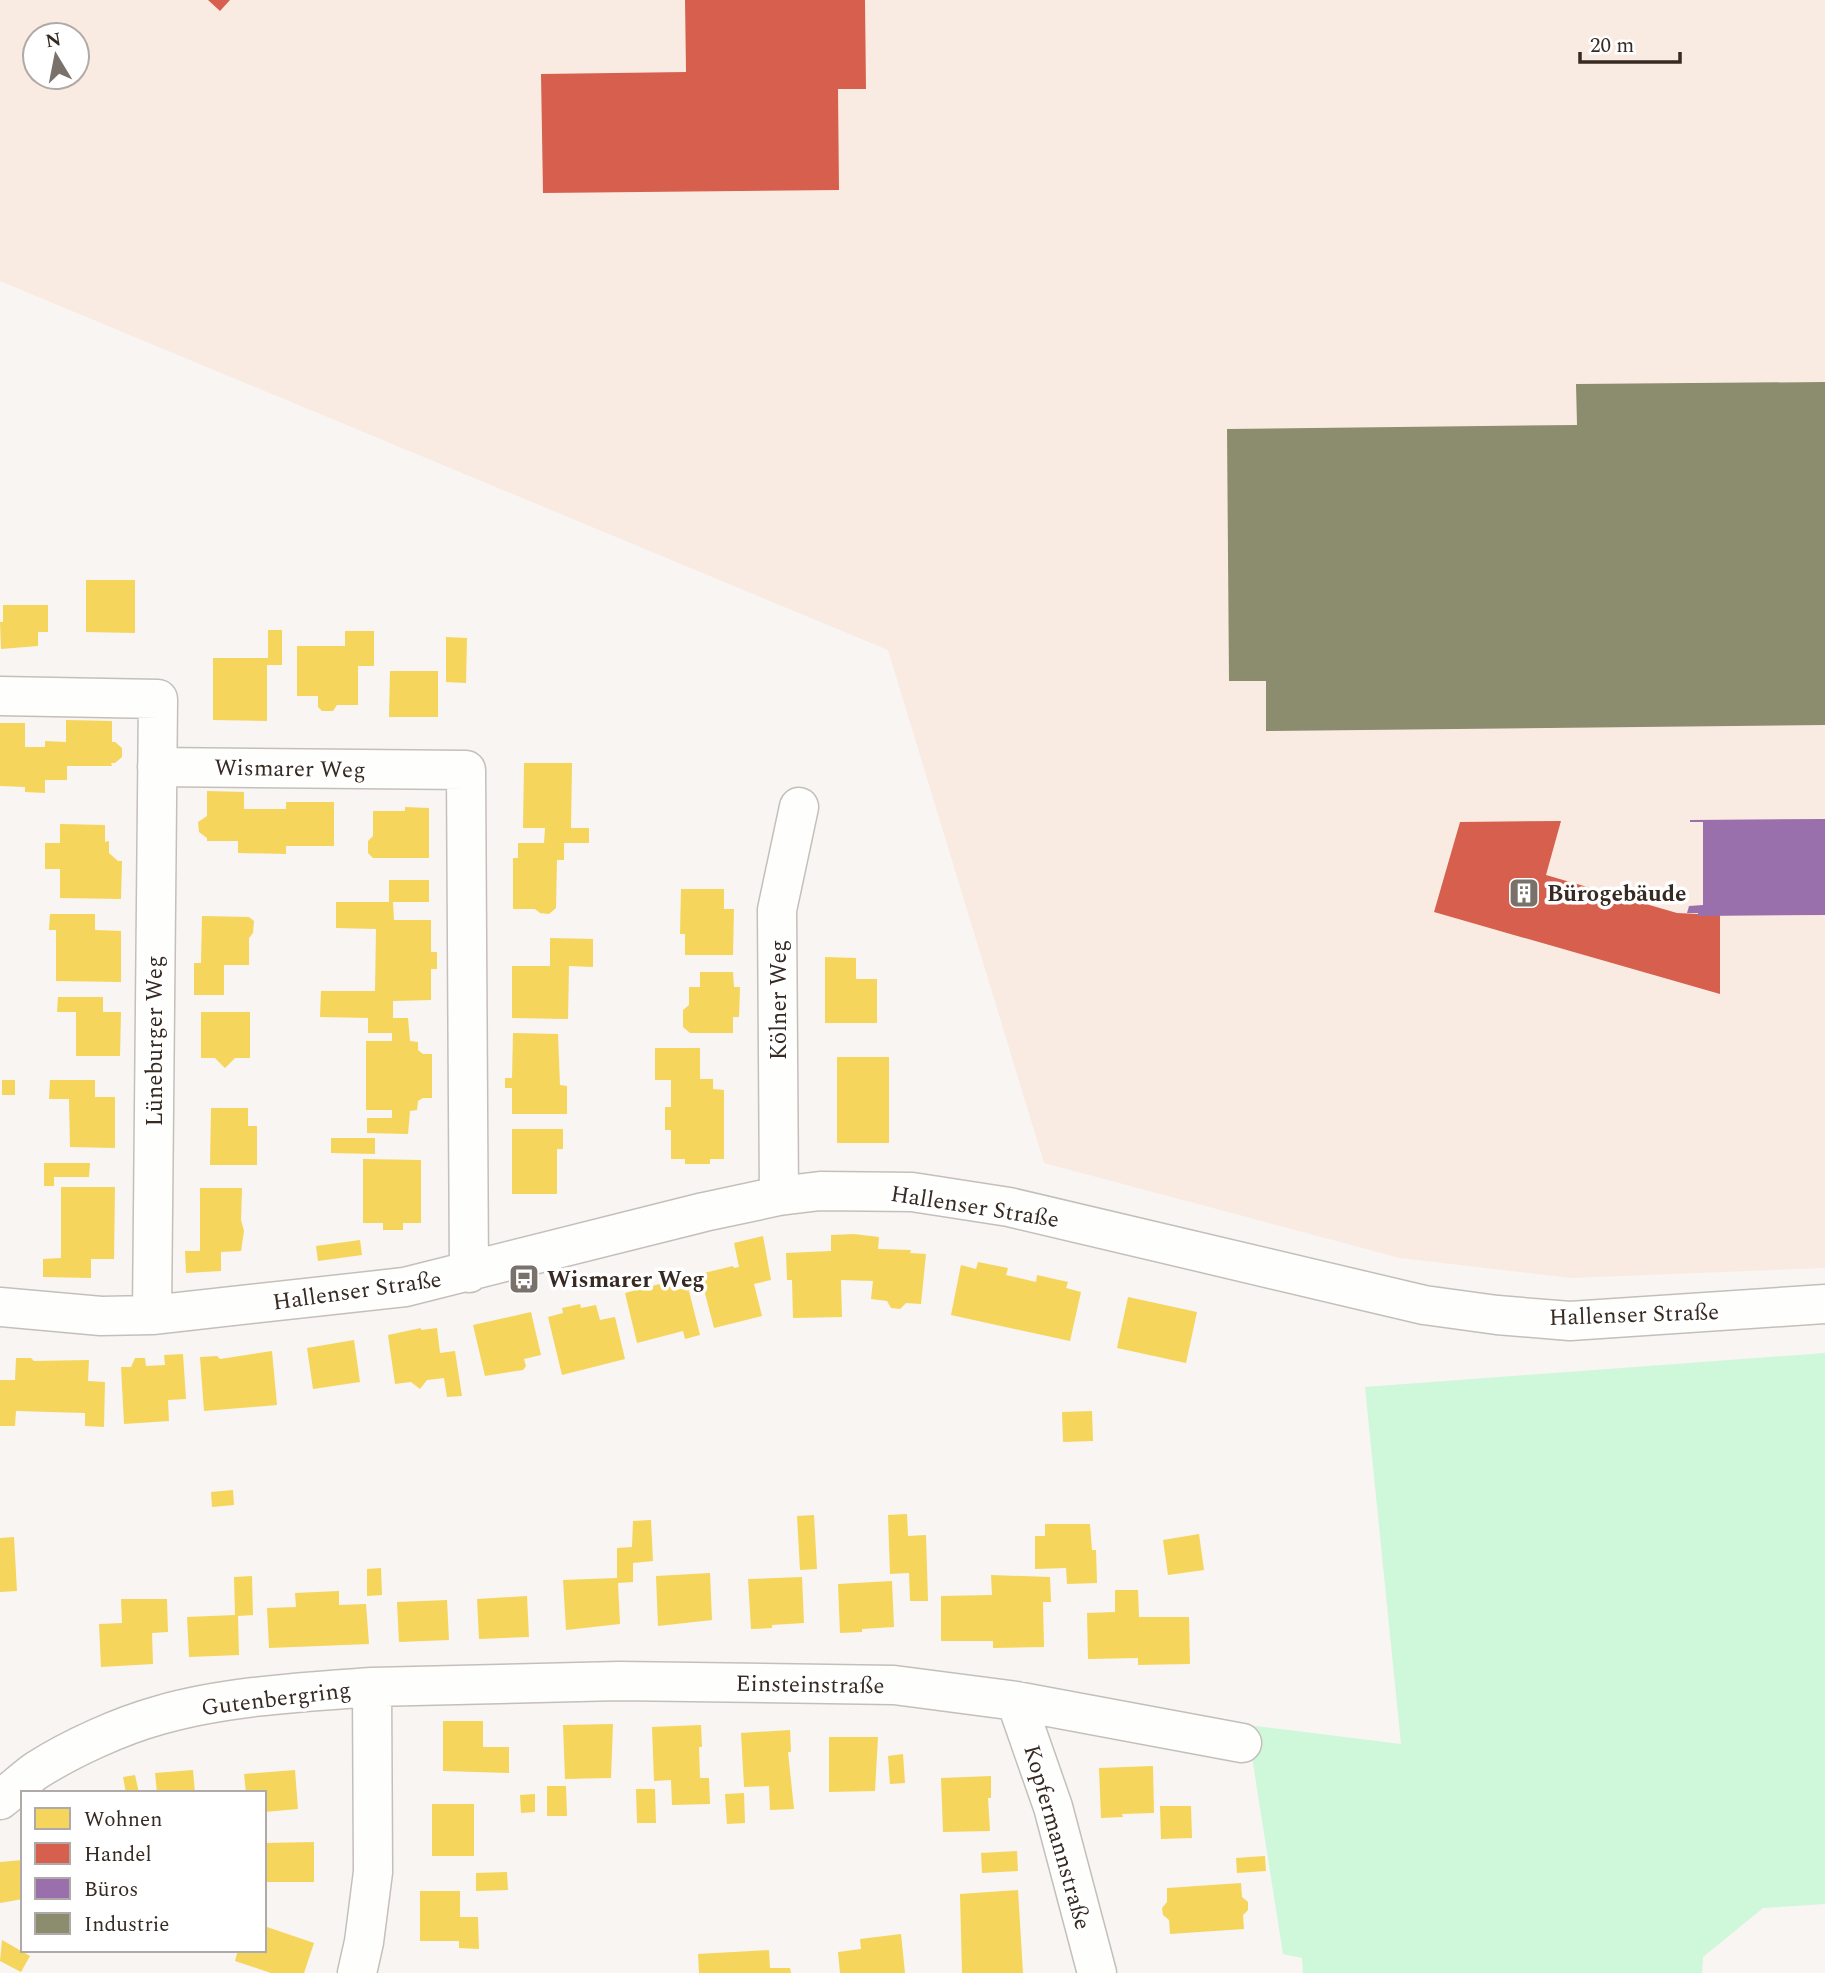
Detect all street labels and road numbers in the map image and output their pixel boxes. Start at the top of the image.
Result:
street label: Wismarer Weg [214,751,366,788]
street label: Kölner Weg [762,940,797,1060]
street label: Lüneburger Weg [138,955,173,1127]
street label: Hallenser Straße [888,1177,1062,1238]
street label: Hallenser Straße [271,1262,444,1321]
street label: Hallenser Straße [1548,1295,1720,1336]
street label: Einsteinstraße [735,1667,885,1704]
street label: Gutenbergring [199,1673,353,1726]
street label: Kopfermannstraße [1013,1741,1100,1934]

